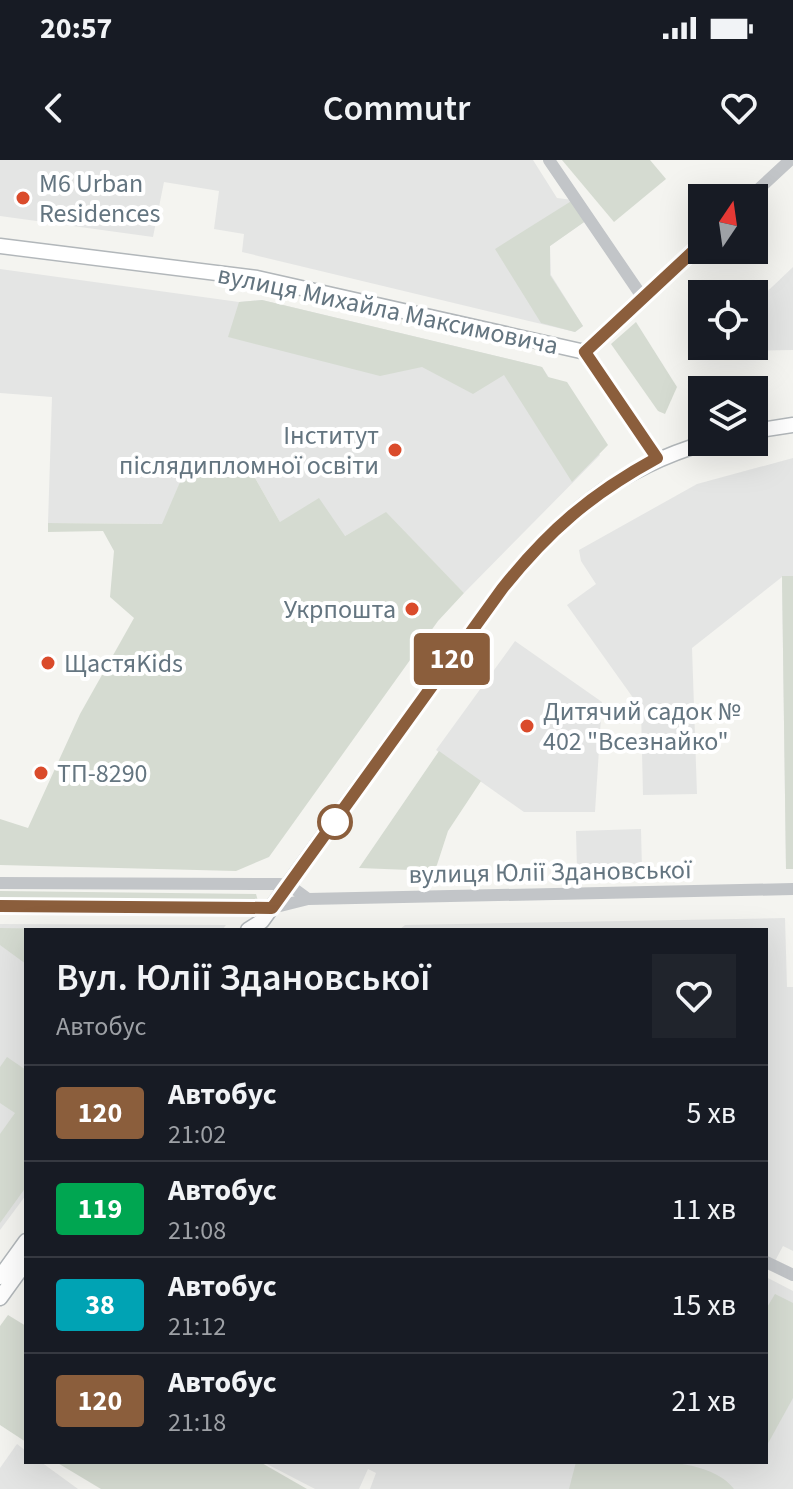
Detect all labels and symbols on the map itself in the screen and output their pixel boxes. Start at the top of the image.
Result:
place label: M6 Urban Residences [39,165,160,232]
north arrow [688,184,768,264]
marker: M6 Urban Residences [14,189,32,207]
street label: вулиця Михайла Максимовича [214,256,562,364]
place label: Інститут післядипломної освіти [119,417,379,484]
marker: Інститут післядипломної освіти [386,441,404,459]
place label: Укрпошта [284,591,396,628]
marker: Укрпошта [403,600,421,618]
line badge: 120 [406,633,498,685]
place label: ЩастяKids [64,645,183,682]
marker: ЩастяKids [39,654,57,672]
place label: Дитячий садок № 402 "Всезнайко" [543,693,741,760]
marker: Дитячий садок № 402 "Всезнайко" [518,717,536,735]
place label: ТП-8290 [57,755,147,792]
marker: ТП-8290 [32,764,50,782]
unlabelled marker [318,805,352,839]
street label: вулиця Юлії Здановської [408,851,692,893]

